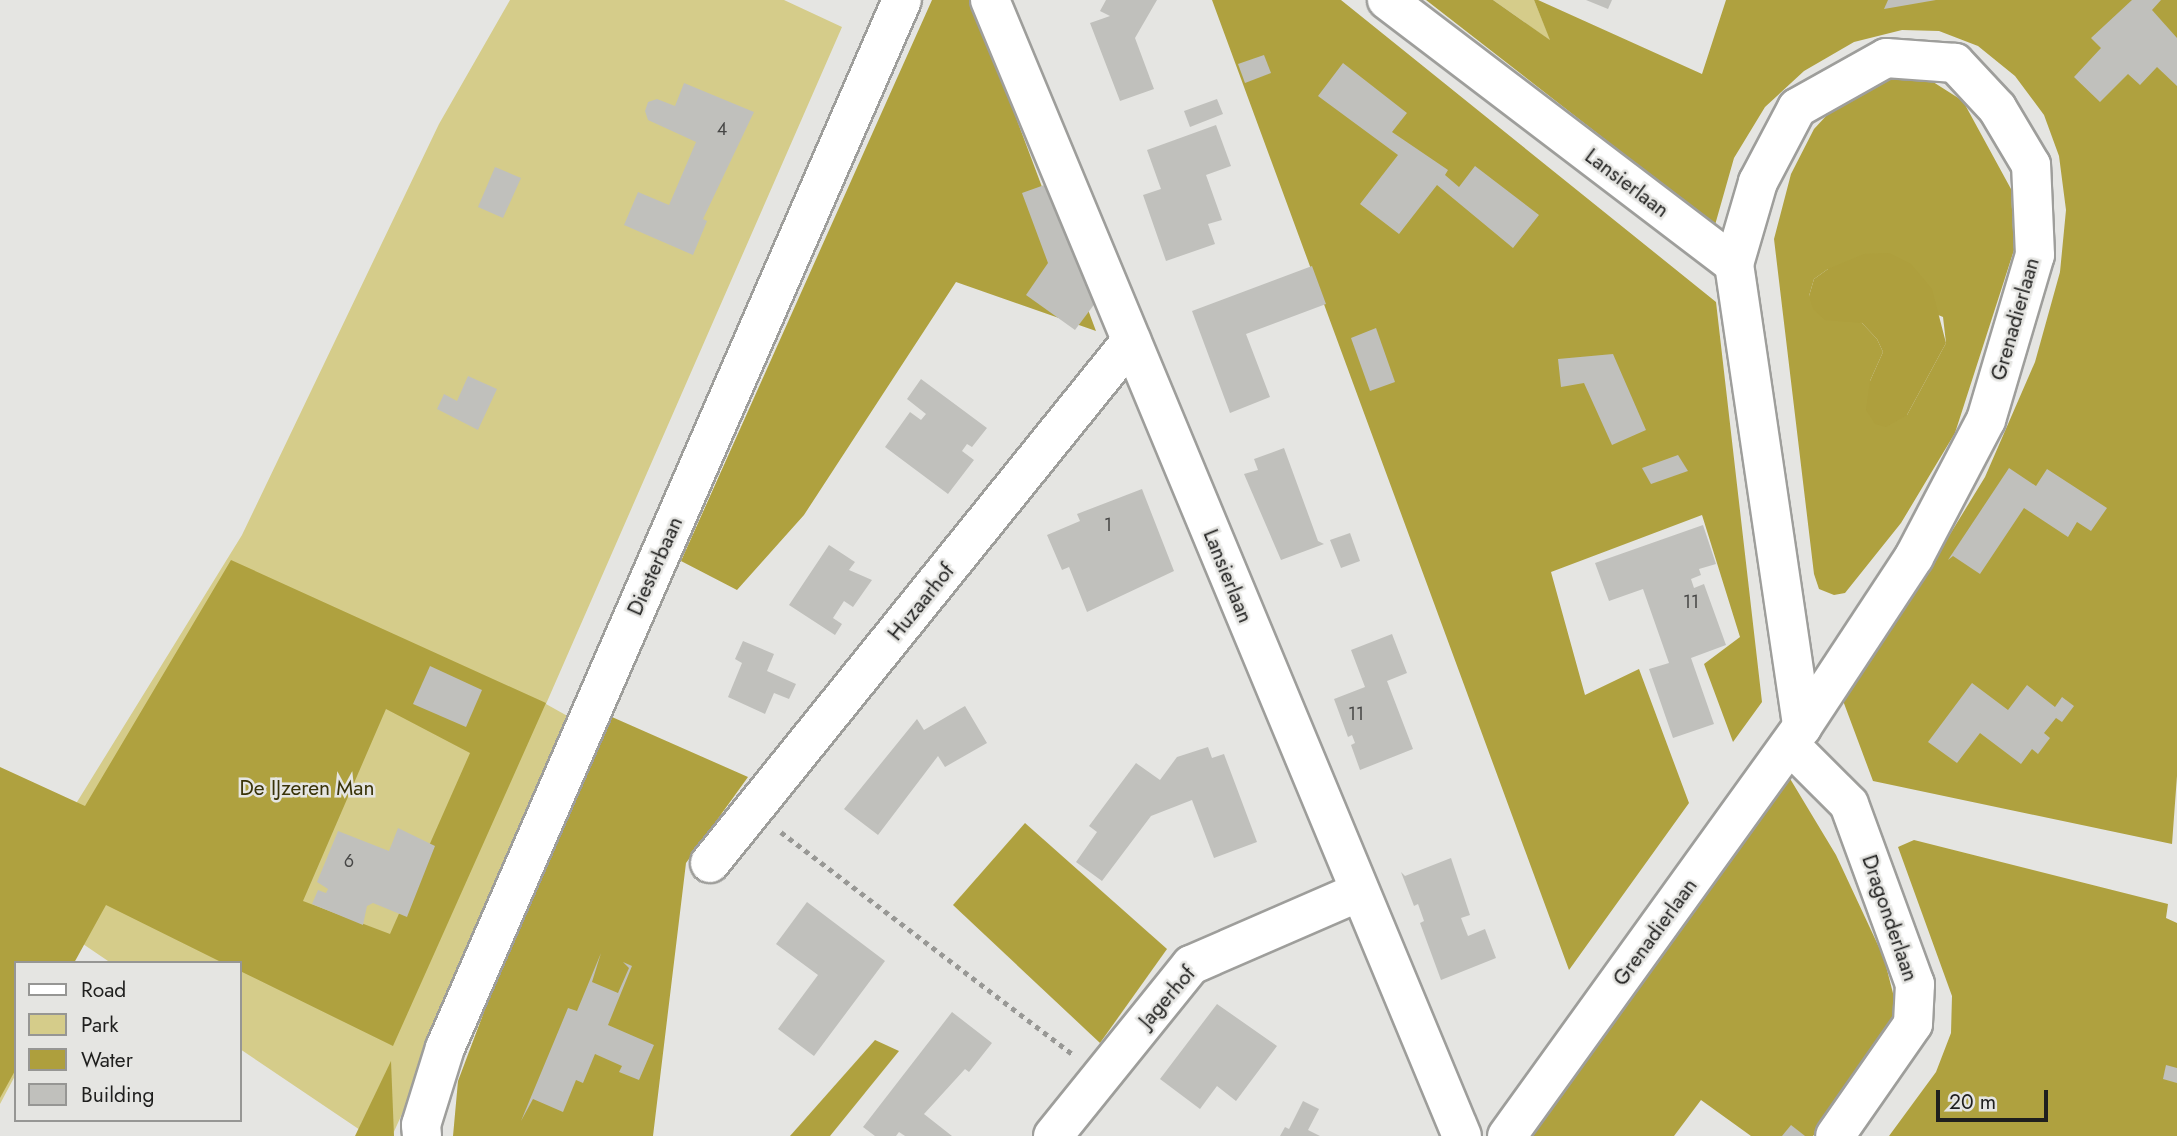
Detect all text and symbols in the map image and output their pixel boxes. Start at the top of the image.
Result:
house number: 4 [717,118,727,140]
street label: Lansierlaan [1580,143,1674,223]
street label: Grenadierlaan [1985,255,2045,383]
street label: Diesterbaan [622,513,688,619]
house number: 1 [1104,514,1112,536]
street label: Lansierlaan [1198,526,1258,626]
street label: Huzaarhof [882,558,960,646]
house number: 11 [1683,591,1699,613]
house number: 11 [1348,703,1364,725]
park label: De IJzeren Man [240,775,374,801]
house number: 6 [344,850,354,872]
street label: Dragonderlaan [1857,851,1923,985]
street label: Grenadierlaan [1608,873,1702,991]
legend [14,961,242,1122]
street label: Jagerhof [1133,961,1201,1033]
text: Road [81,975,126,1005]
text: Park [81,1010,118,1040]
text: Water [81,1045,133,1075]
scale bar [1939,1076,2051,1120]
text: Building [81,1080,154,1110]
text: 20 m [1949,1087,1996,1117]

